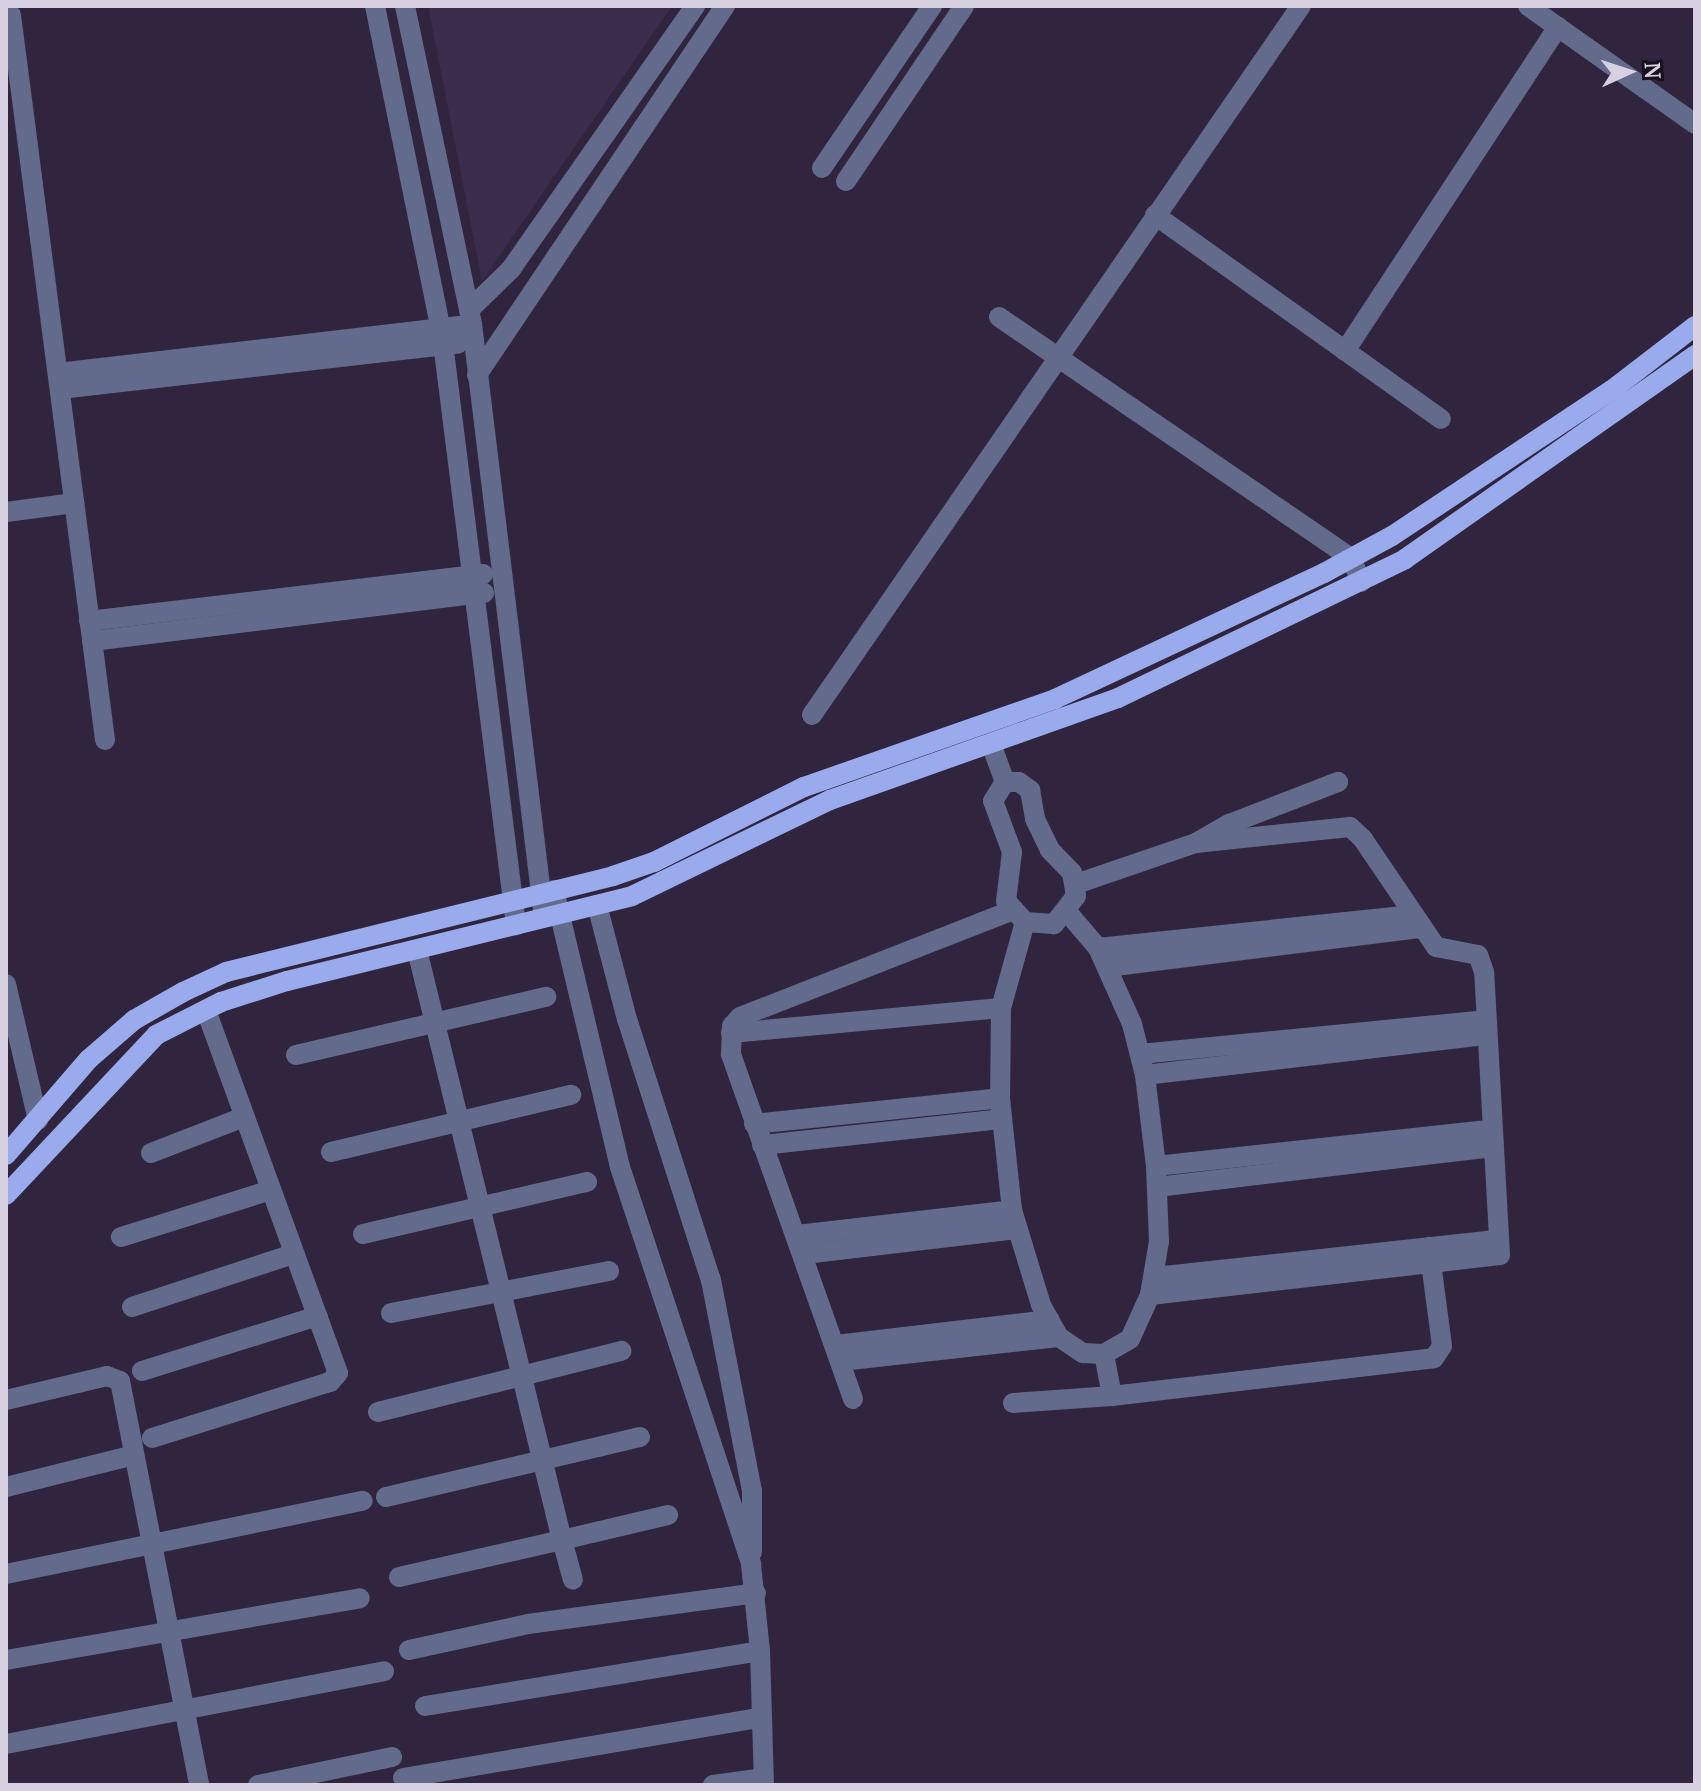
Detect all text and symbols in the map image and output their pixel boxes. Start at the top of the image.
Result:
north arrow [1589,32,1669,112]
text: N [1639,62,1668,80]

